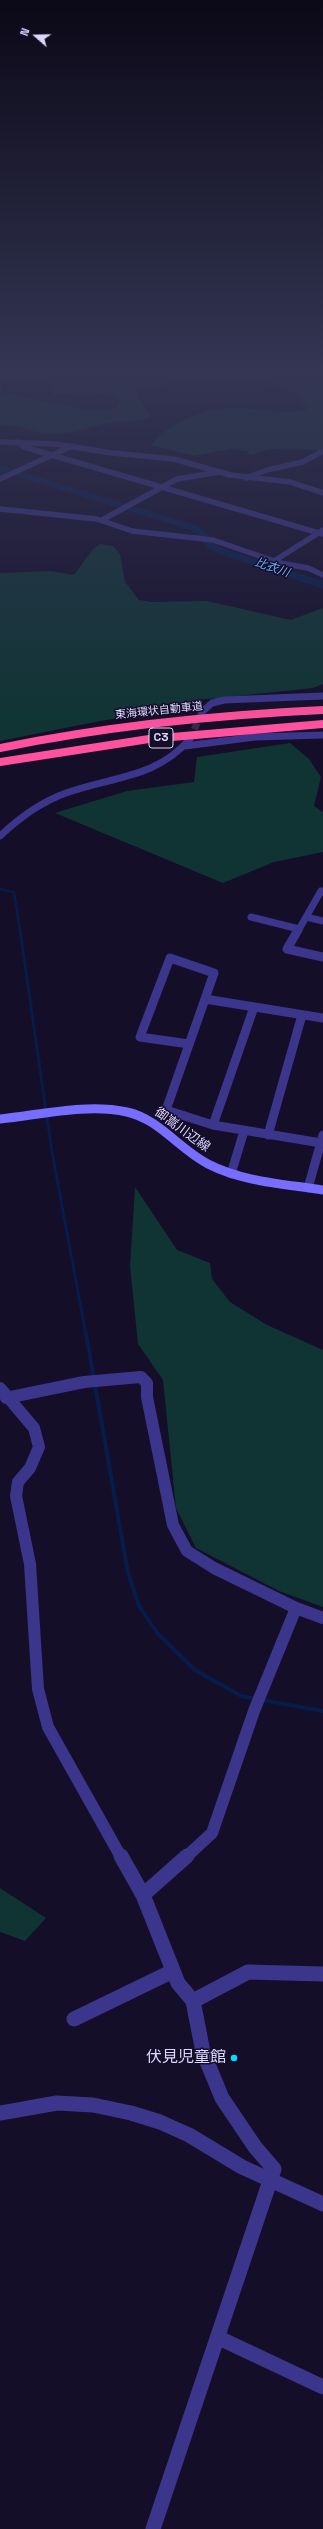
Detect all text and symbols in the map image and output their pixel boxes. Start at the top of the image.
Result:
north arrow [16,16,56,56]
text: N [17,26,33,38]
water label: 比衣川 [253,555,291,581]
street label: 東海環状自動車道 [115,700,203,722]
road number: C3 [149,728,173,748]
street label: 御嵩川辺線 [151,1105,213,1155]
place label: 伏見児童館 [146,2048,226,2068]
marker: 伏見児童館 [229,2053,239,2063]

